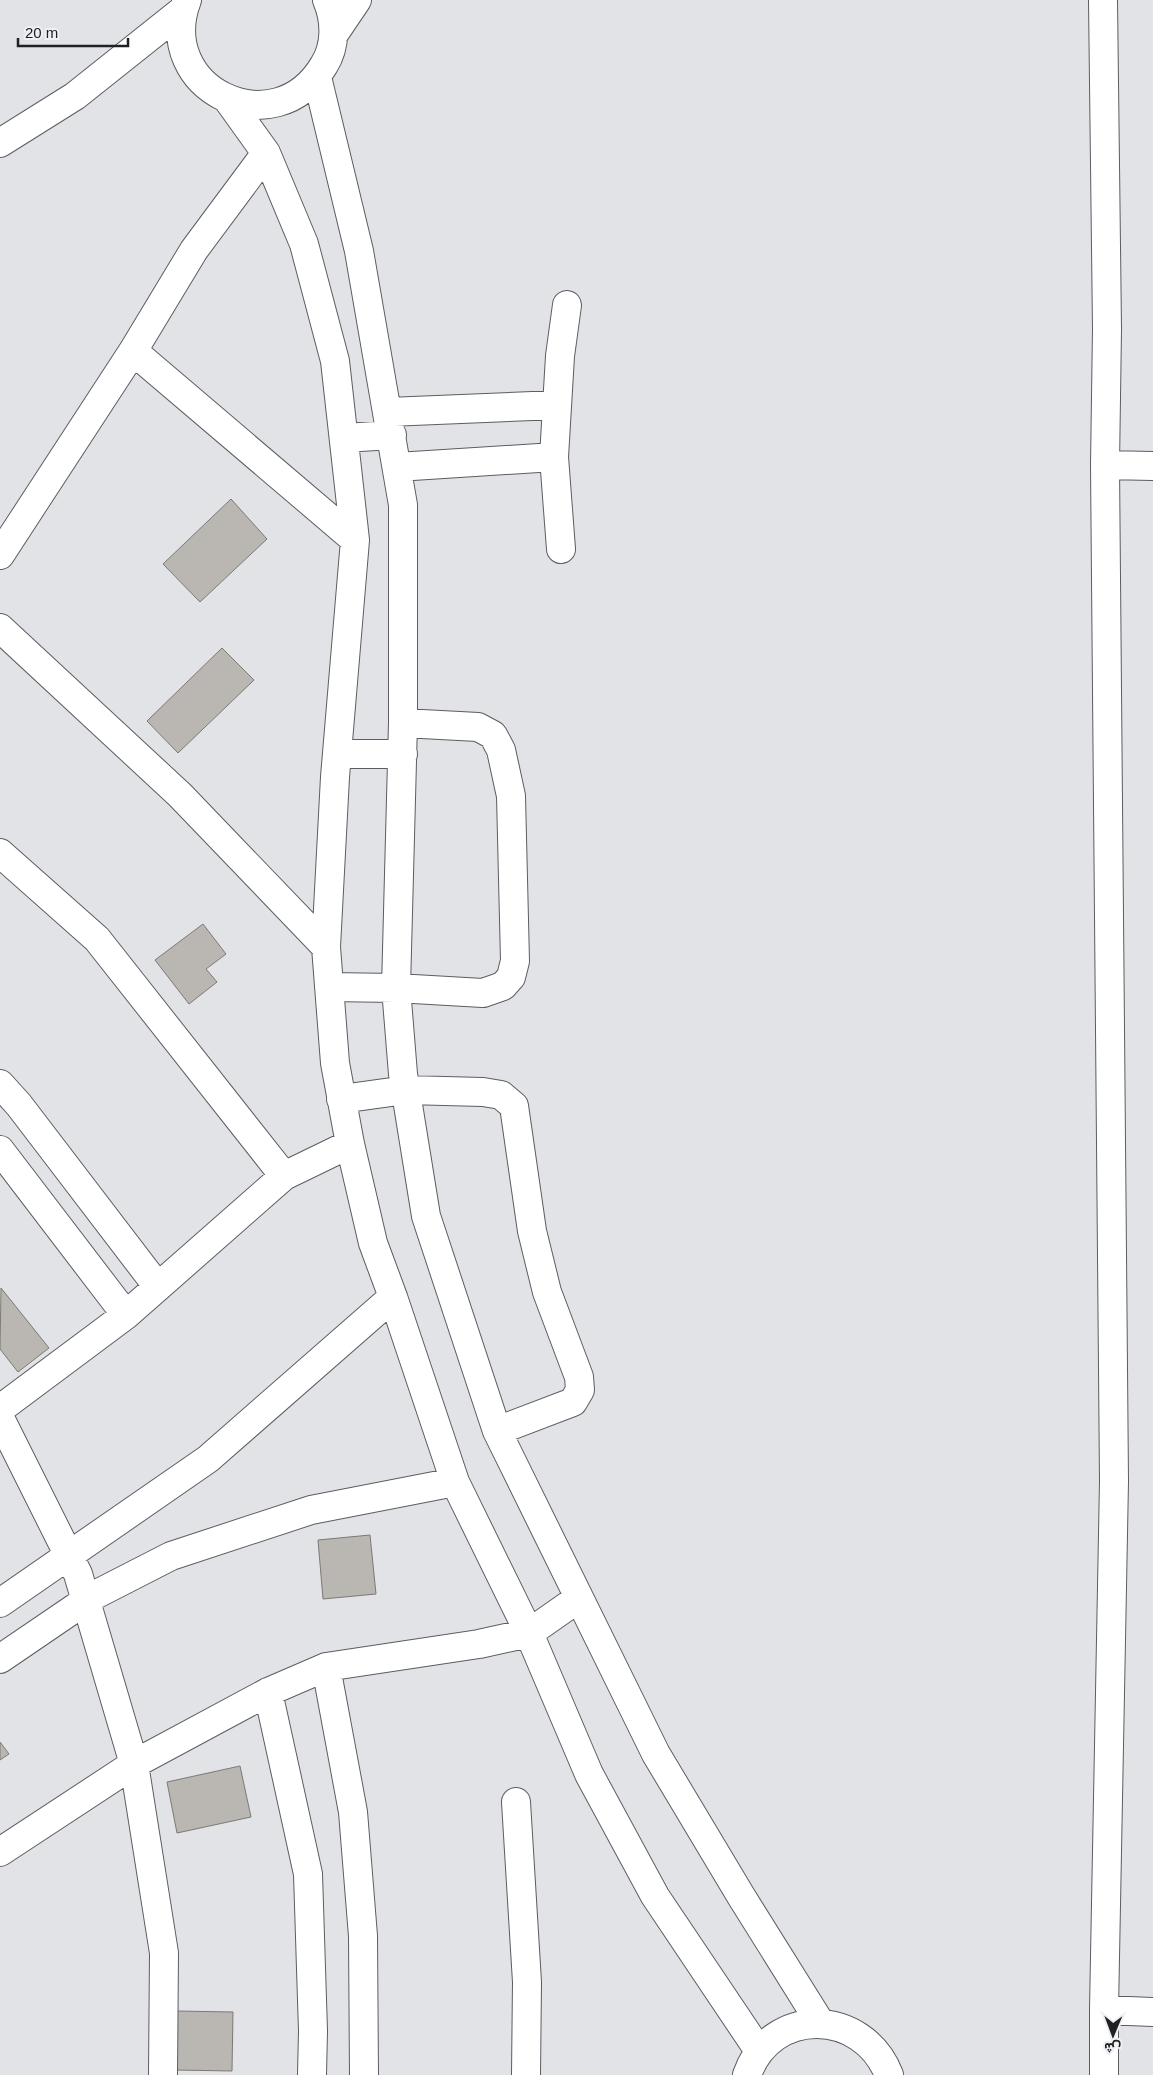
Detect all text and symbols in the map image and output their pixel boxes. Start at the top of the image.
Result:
scale bar [18,15,128,47]
text: 20 m [25,24,58,41]
north arrow [1088,2010,1138,2060]
text: ش [1104,2039,1121,2056]

